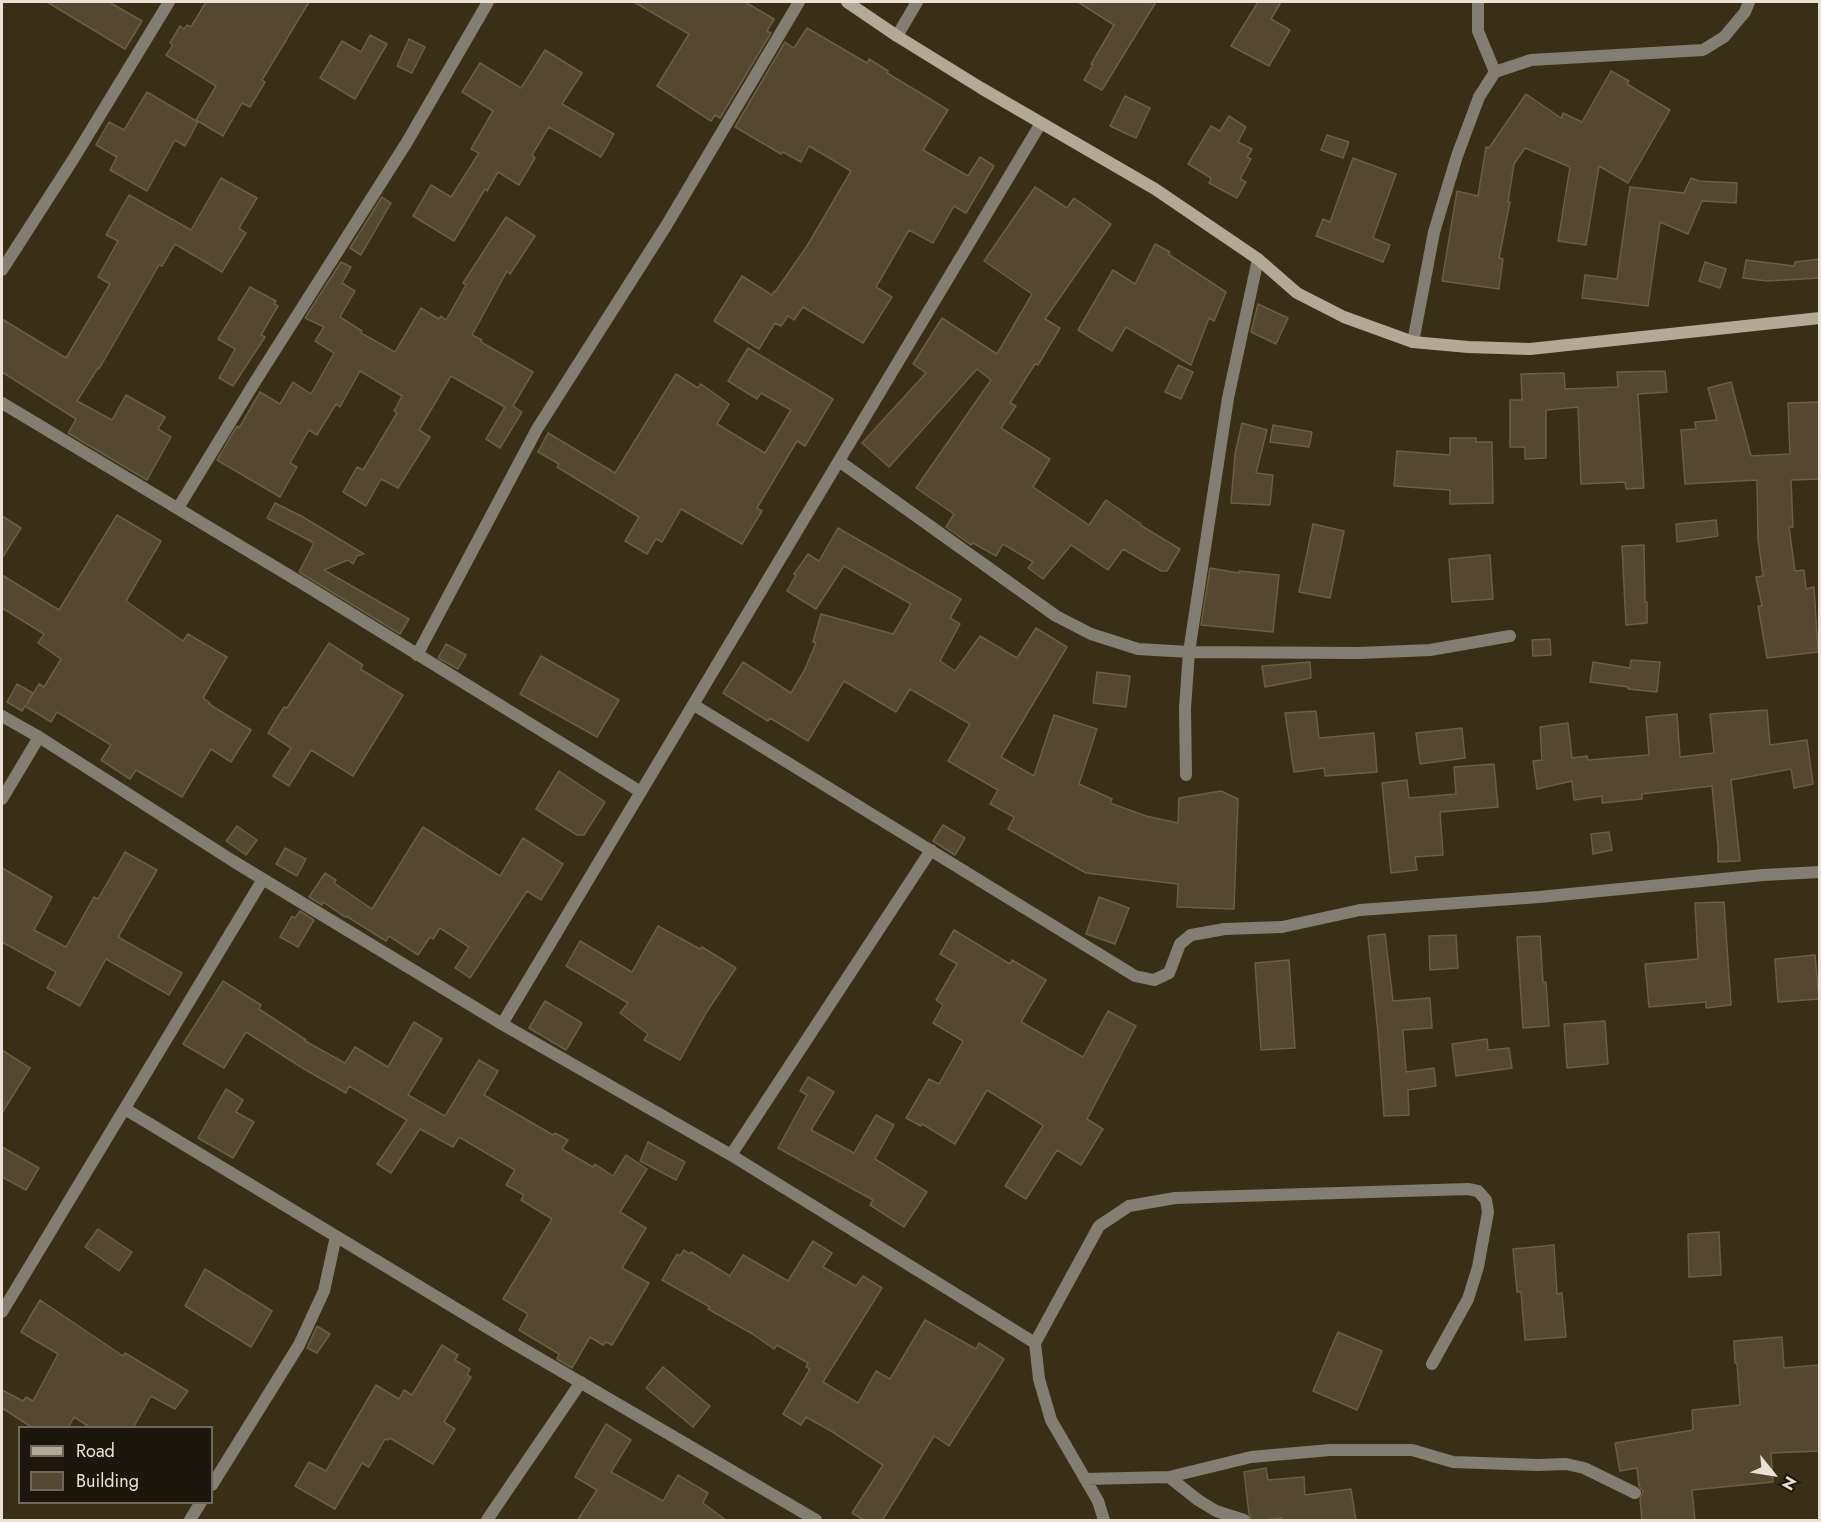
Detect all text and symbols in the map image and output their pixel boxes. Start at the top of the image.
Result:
legend [18,1426,213,1504]
text: Road [76,1438,115,1464]
north arrow [1743,1444,1803,1504]
text: Building [76,1468,139,1494]
text: N [1776,1472,1802,1495]

